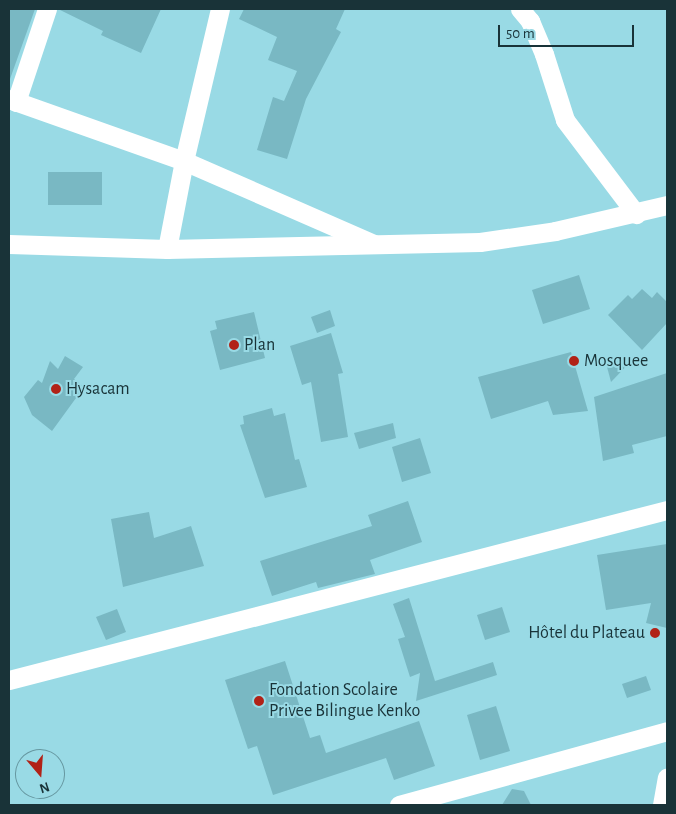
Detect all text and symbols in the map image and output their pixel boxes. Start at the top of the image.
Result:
scale bar [501,15,637,47]
text: 50 m [506,26,535,41]
place label: Plan [244,334,275,356]
marker: Plan [228,339,240,351]
place label: Mosquee [584,350,648,372]
marker: Mosquee [568,355,580,367]
place label: Hysacam [66,378,130,400]
marker: Hysacam [50,383,62,395]
place label: Hôtel du Plateau [528,622,645,644]
marker: Hôtel du Plateau [649,627,661,639]
place label: Fondation Scolaire Privee Bilingue Kenko [269,680,420,722]
marker: Fondation Scolaire Privee Bilingue Kenko [253,695,265,707]
north arrow [15,749,65,799]
text: N [38,779,51,795]

